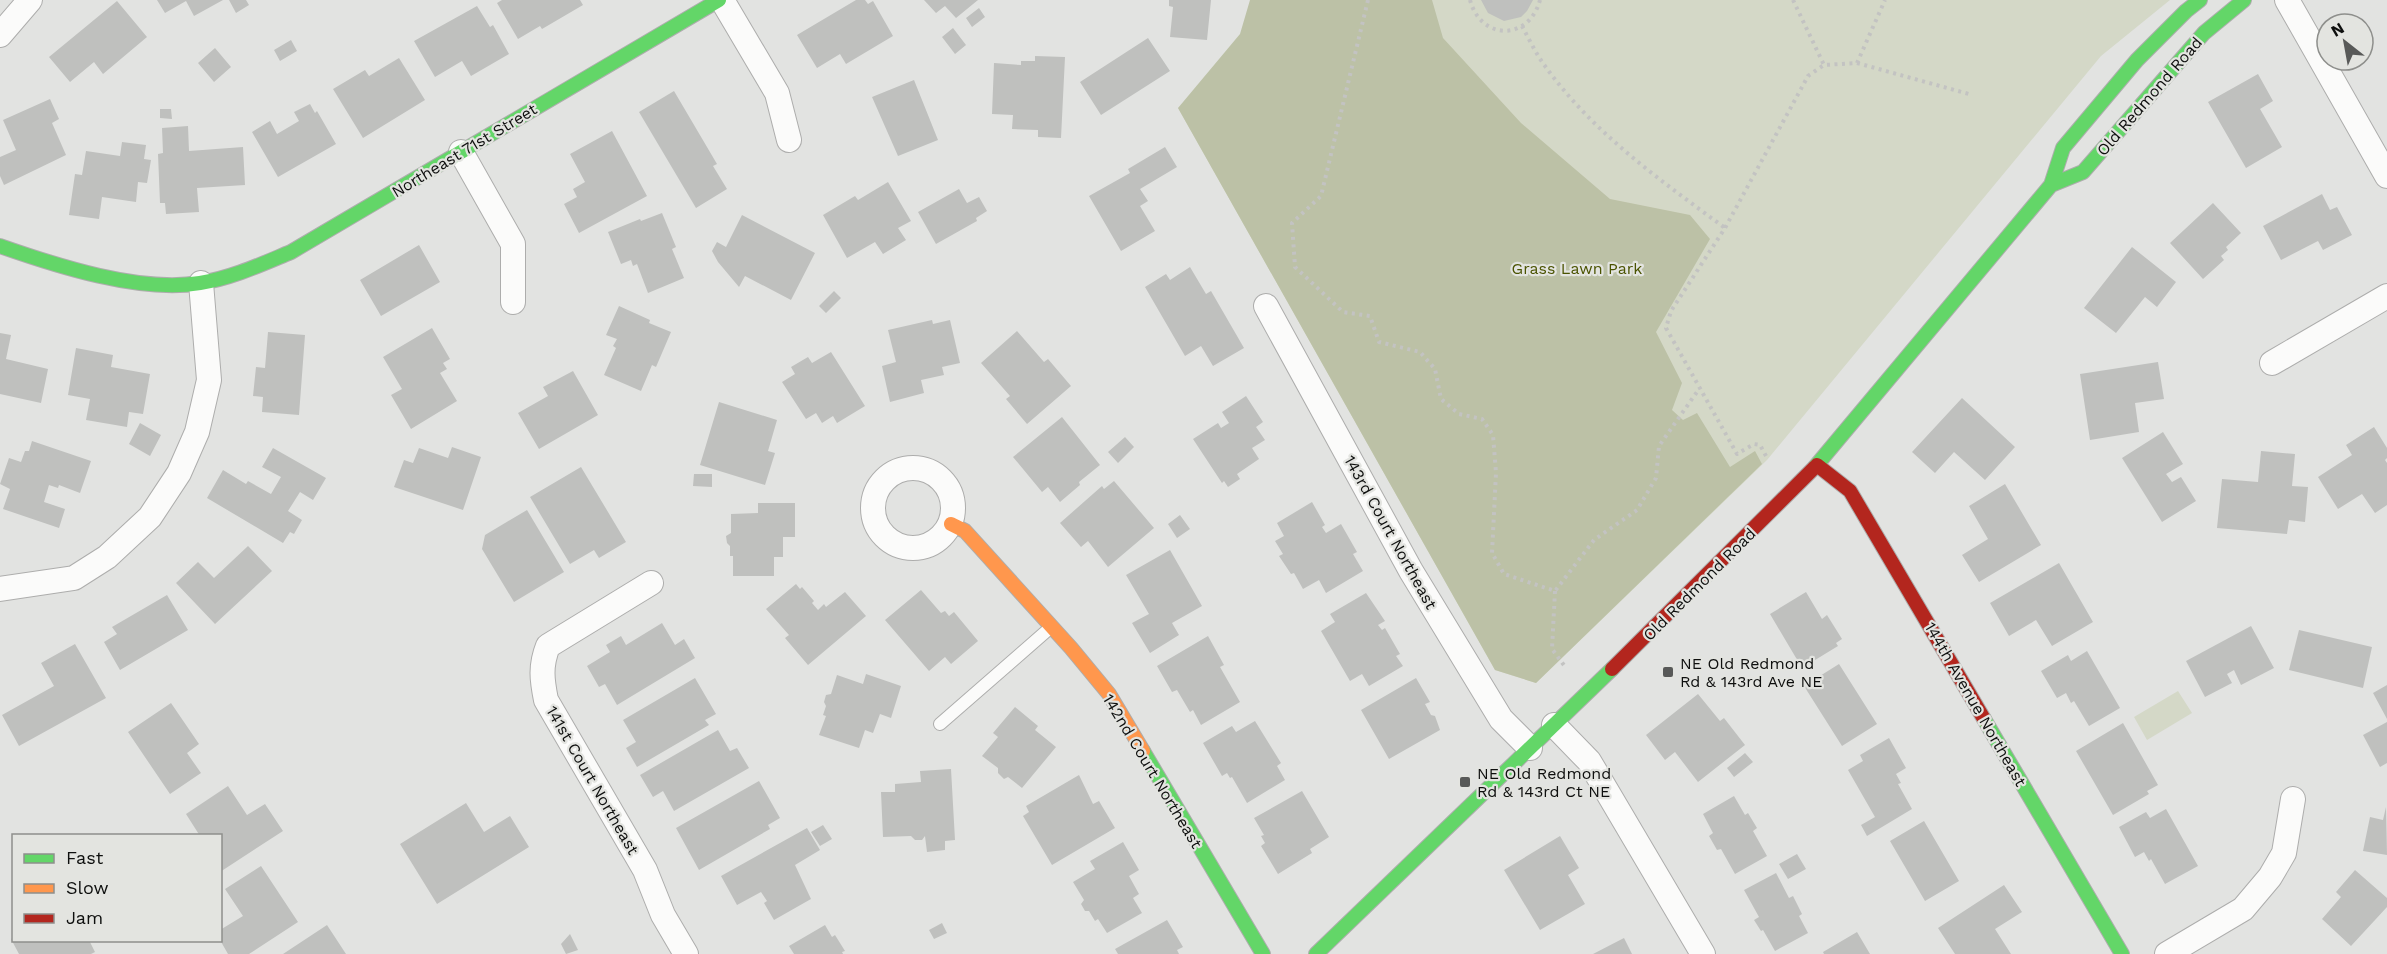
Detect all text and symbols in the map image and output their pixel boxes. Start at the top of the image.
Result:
north arrow [2315,12,2375,72]
text: N [2328,18,2348,41]
street label: Old Redmond Road [2093,33,2206,160]
street label: Northeast 71st Street [388,99,541,201]
park label: Grass Lawn Park [1512,259,1642,278]
street label: 143rd Court Northeast [1340,452,1441,613]
street label: Old Redmond Road [1639,524,1760,645]
street label: 144th Avenue Northeast [1921,619,2031,790]
place label: NE Old Redmond Rd & 143rd Ave NE [1680,654,1822,691]
marker: NE Old Redmond Rd & 143rd Ave NE [1661,665,1675,679]
street label: 142nd Court Northeast [1099,691,1206,852]
street label: 141st Court Northeast [542,703,643,858]
place label: NE Old Redmond Rd & 143rd Ct NE [1477,764,1611,801]
marker: NE Old Redmond Rd & 143rd Ct NE [1458,775,1472,789]
legend [12,834,222,942]
text: Fast [66,847,104,868]
text: Slow [66,877,109,898]
text: Jam [66,907,103,928]

